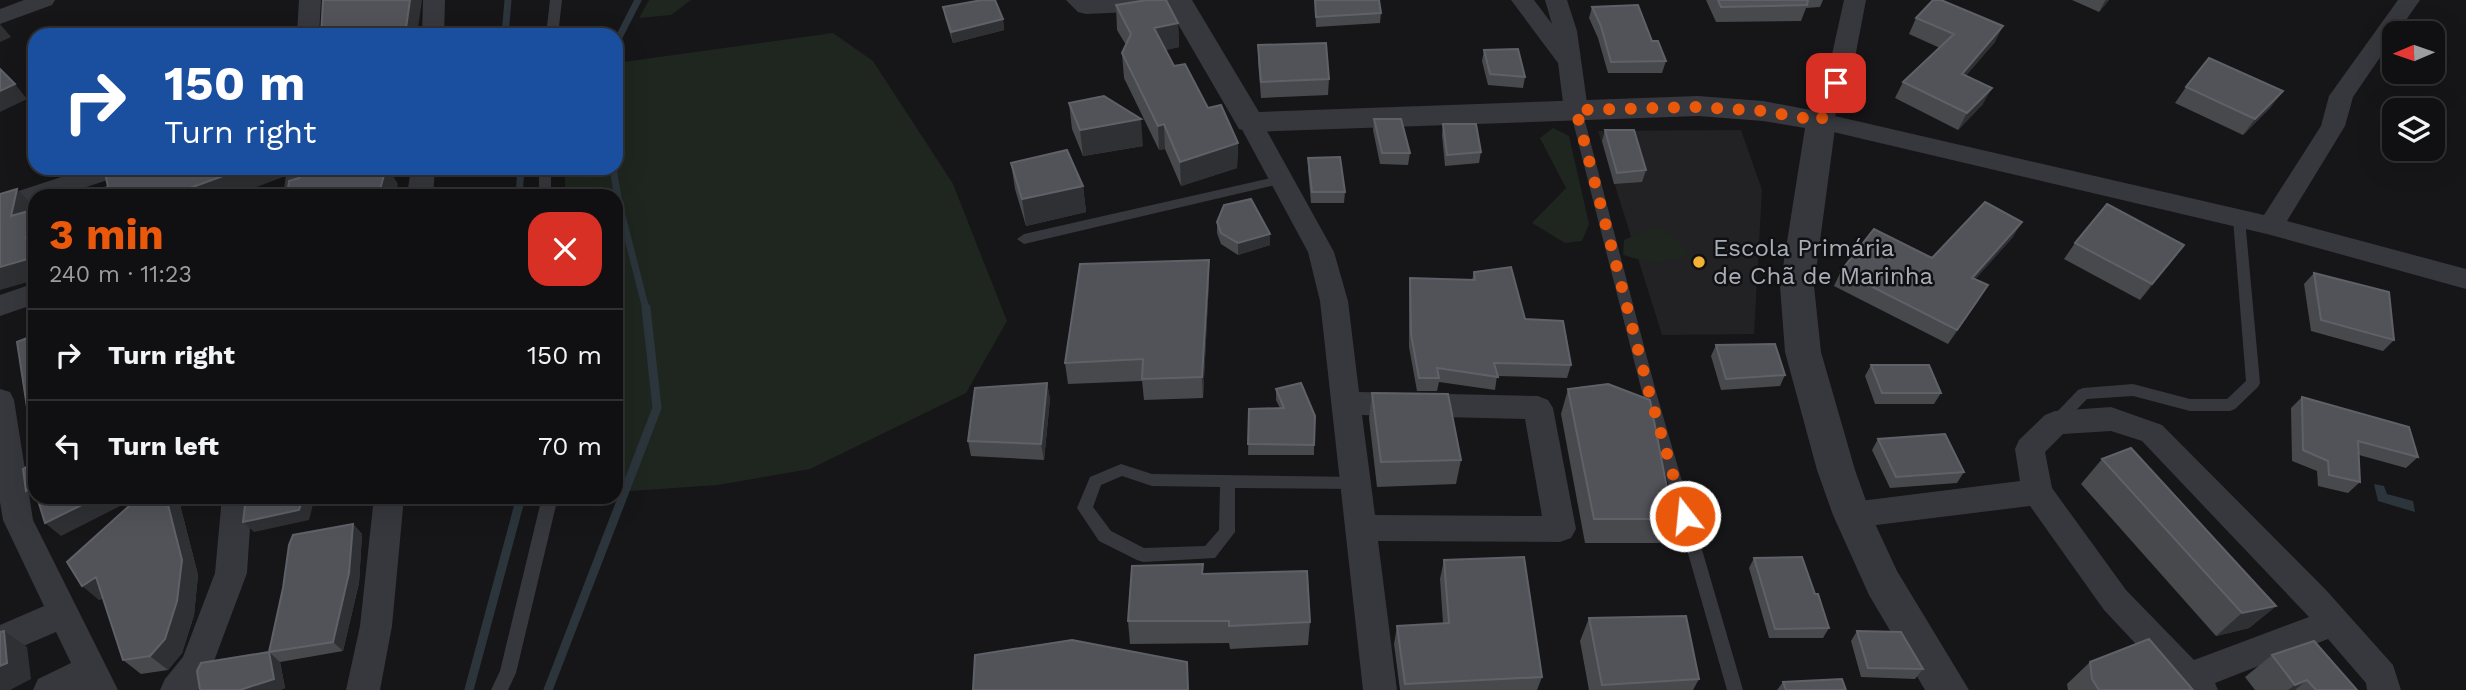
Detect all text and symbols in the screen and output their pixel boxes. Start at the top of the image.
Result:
north arrow [2382,21,2445,84]
map controls [2382,21,2445,161]
pin [1806,53,1866,113]
text: 150 m [164,54,305,112]
icon: right [49,56,140,147]
icon: arrive [1817,64,1855,102]
button: layers [2382,98,2445,161]
text: Turn right [164,113,316,151]
text: 3 min [49,210,164,259]
button: close [528,212,602,286]
place label: Escola Primária de Chã de Marinha [1713,234,1933,290]
marker: Escola Primária de Chã de Marinha [1691,254,1707,270]
text: 240 m · 11:23 [49,261,192,288]
icon: right [49,336,87,374]
text: Turn right [108,340,235,370]
text: 150 m [527,340,602,370]
icon: left [49,427,87,465]
text: Turn left [108,431,219,461]
text: 70 m [538,431,602,461]
position arrow [1648,479,1722,553]

